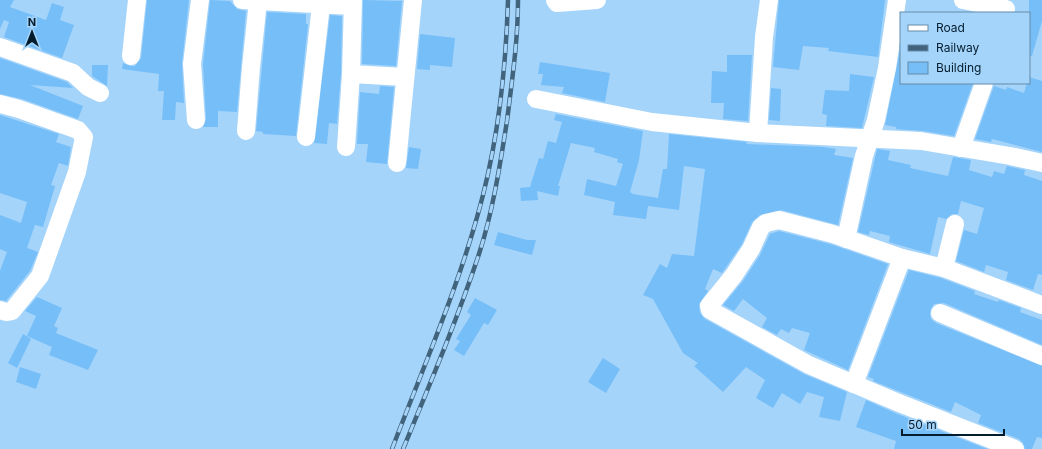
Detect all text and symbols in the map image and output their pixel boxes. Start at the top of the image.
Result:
north arrow [12,12,52,52]
legend [900,12,1030,84]
text: N [28,15,36,29]
text: Road [936,20,965,35]
text: Railway [936,40,980,55]
text: Building [936,60,981,75]
scale bar [902,411,1004,437]
text: 50 m [908,417,937,432]

